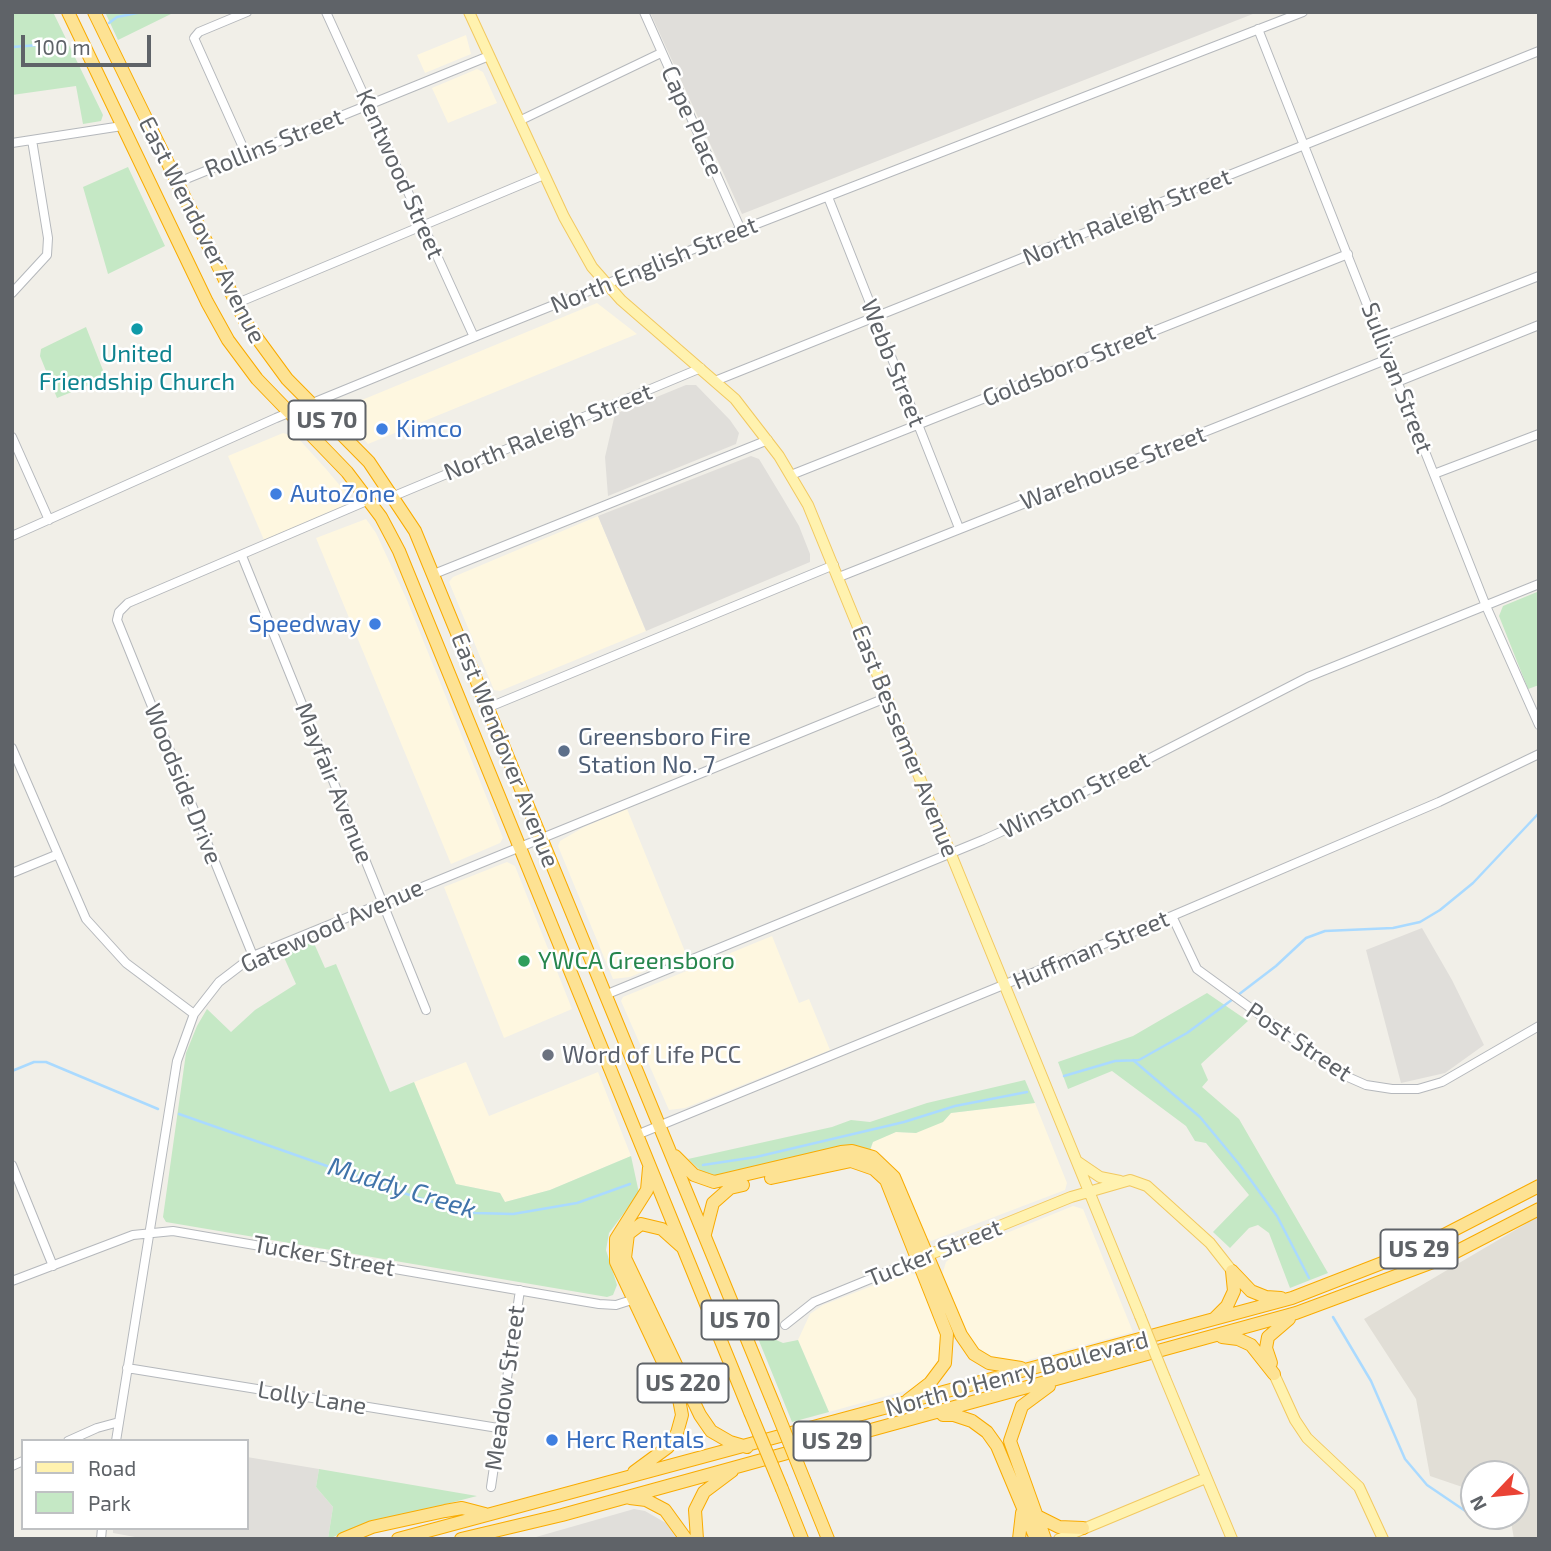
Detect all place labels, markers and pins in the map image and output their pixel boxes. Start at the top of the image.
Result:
marker: United Friendship Church [129,321,145,337]
place label: United Friendship Church [39,340,235,396]
place label: Kimco [396,415,462,443]
marker: Kimco [374,421,390,437]
place label: AutoZone [290,480,395,508]
marker: AutoZone [268,486,284,502]
place label: Speedway [249,610,361,638]
marker: Speedway [367,616,383,632]
place label: Greensboro Fire Station No. 7 [578,723,751,779]
marker: Greensboro Fire Station No. 7 [556,743,572,759]
place label: YWCA Greensboro [538,947,735,975]
marker: YWCA Greensboro [516,953,532,969]
place label: Word of Life PCC [562,1041,741,1069]
marker: Word of Life PCC [540,1047,556,1063]
place label: Herc Rentals [566,1426,705,1454]
marker: Herc Rentals [544,1432,560,1448]

